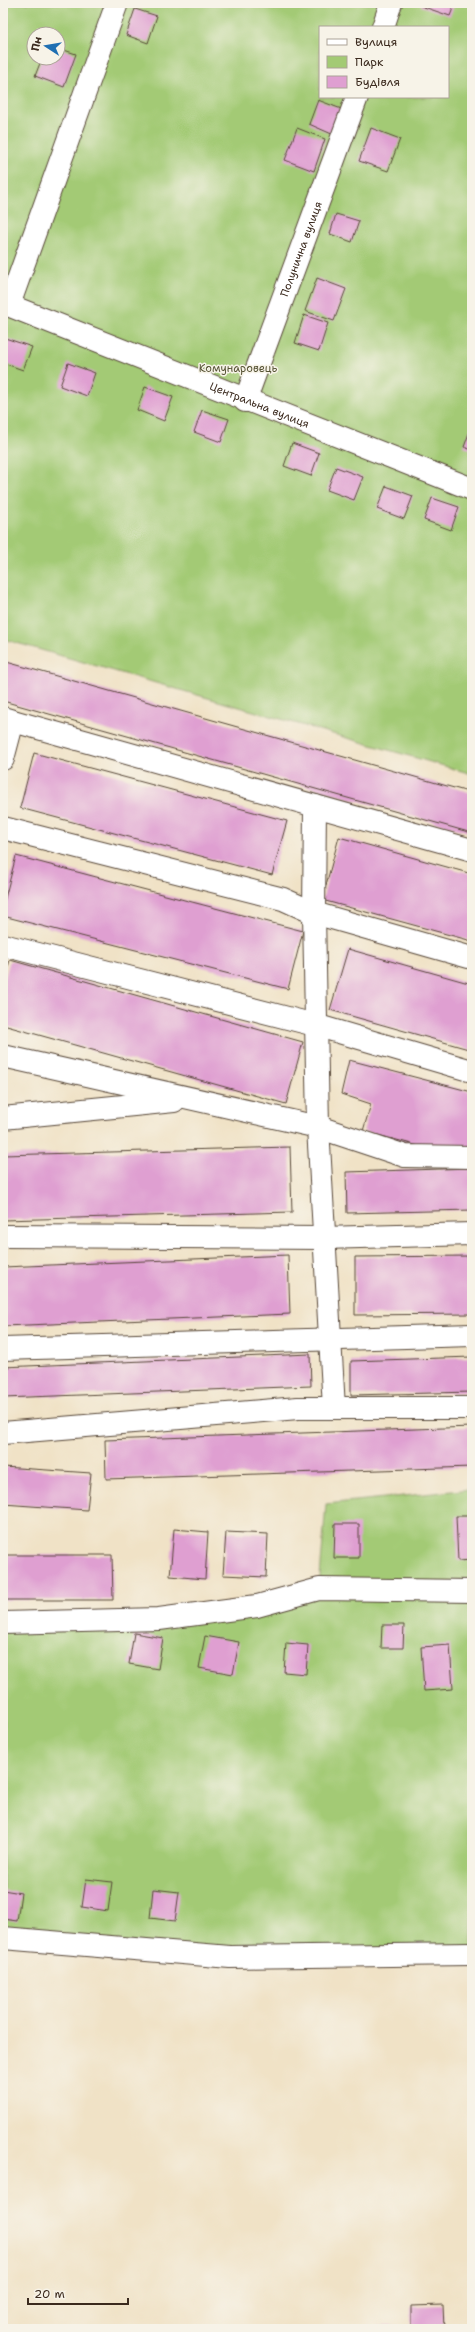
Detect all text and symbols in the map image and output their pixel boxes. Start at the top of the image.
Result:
north arrow [26,26,66,66]
legend [319,26,449,98]
text: Вулиця [355,34,397,50]
text: Пн [28,35,46,53]
text: Парк [355,54,384,70]
text: Будівля [355,74,400,90]
street label: Полунична вулиця [277,199,325,299]
park label: Комунаровець [199,361,278,376]
street label: Центральна вулиця [207,378,312,431]
scale bar [28,2280,128,2306]
text: 20 m [34,2286,65,2302]

